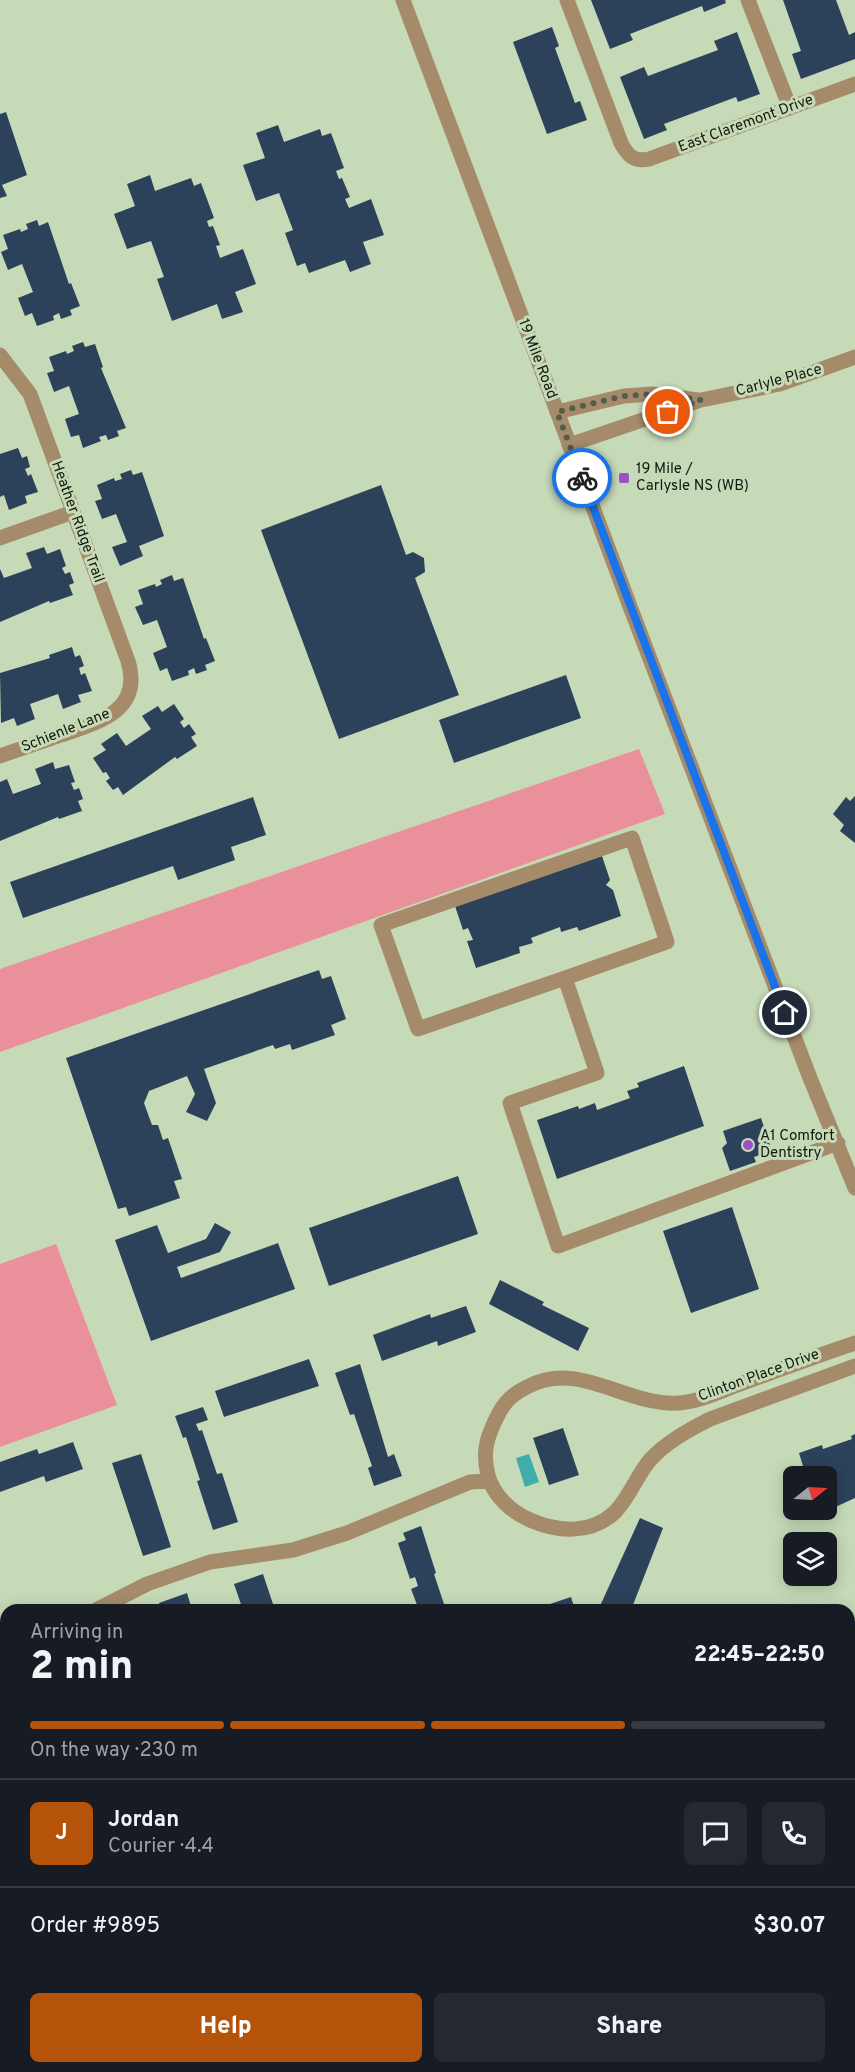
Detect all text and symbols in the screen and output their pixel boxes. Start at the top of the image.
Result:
street label: East Claremont Drive [676,91,816,157]
street label: 19 Mile Road [513,316,561,402]
street label: Carlyle Place [734,360,824,402]
pin [642,386,693,437]
icon: bag [651,395,684,428]
courier [552,448,612,508]
street label: Heather Ridge Trail [46,459,108,585]
place label: 19 Mile / Carlysle NS (WB) [636,460,749,496]
icon: bike [566,462,599,495]
marker: 19 Mile / Carlysle NS (WB) [617,471,631,485]
street label: Schienle Lane [19,705,113,757]
pin [759,987,810,1038]
icon: home [768,996,801,1029]
place label: A1 Comfort Dentistry [760,1127,835,1163]
marker: A1 Comfort Dentistry [741,1138,755,1152]
street label: Clinton Place Drive [696,1345,822,1407]
north arrow [783,1466,837,1520]
map controls [783,1466,837,1586]
button: layers [783,1532,837,1586]
text: Arriving in [30,1620,123,1646]
text: 22:45–22:50 [694,1642,825,1669]
text: 2 min [30,1644,133,1693]
text: On the way · 230 m [30,1738,198,1764]
button: chat [684,1802,747,1865]
button: phone [762,1802,825,1865]
text: Jordan [108,1807,179,1834]
text: J [55,1820,68,1847]
text: Courier · 4.4 [108,1834,214,1860]
text: Order #9895 [30,1913,160,1940]
text: $30.07 [753,1913,825,1940]
button: Help [30,1993,422,2062]
button: Share [434,1993,825,2062]

